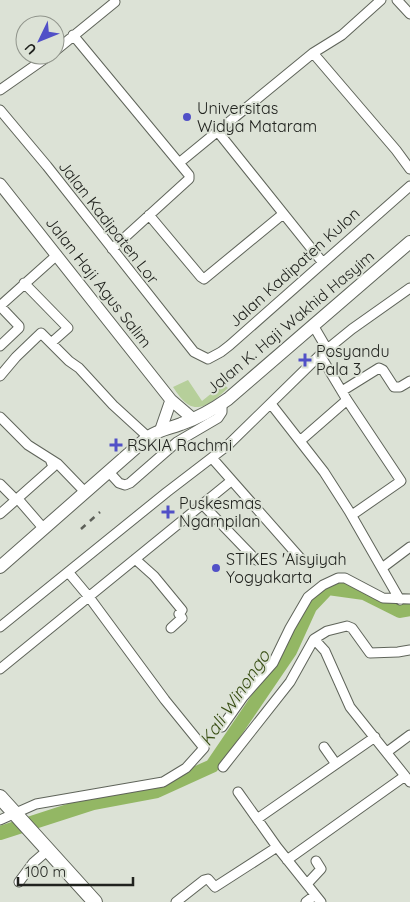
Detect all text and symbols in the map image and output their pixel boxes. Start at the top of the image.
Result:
north arrow [15,15,65,65]
text: U [21,39,40,59]
place label: Universitas Widya Mataram [197,98,317,136]
marker: Universitas Widya Mataram [181,111,193,123]
street label: Jalan Kadipaten Lor [55,156,163,288]
street label: Jalan Kadipaten Kulon [225,203,363,331]
street label: Jalan Haji Agus Salim [42,213,156,351]
street label: Jalan K. Haji Wakhid Hasyim [202,246,378,398]
place label: Posyandu Pala 3 [316,341,390,379]
marker: Posyandu Pala 3 [298,353,312,367]
place label: RSKIA Rachmi [127,435,232,455]
marker: RSKIA Rachmi [109,438,123,452]
place label: Puskesmas Ngampilan [179,493,262,531]
marker: Puskesmas Ngampilan [161,505,175,519]
place label: STIKES 'Aisyiyah Yogyakarta [226,549,347,587]
marker: STIKES 'Aisyiyah Yogyakarta [210,562,222,574]
water label: Kali Winongo [194,645,276,750]
scale bar [18,854,132,886]
text: 100 m [25,862,66,881]

